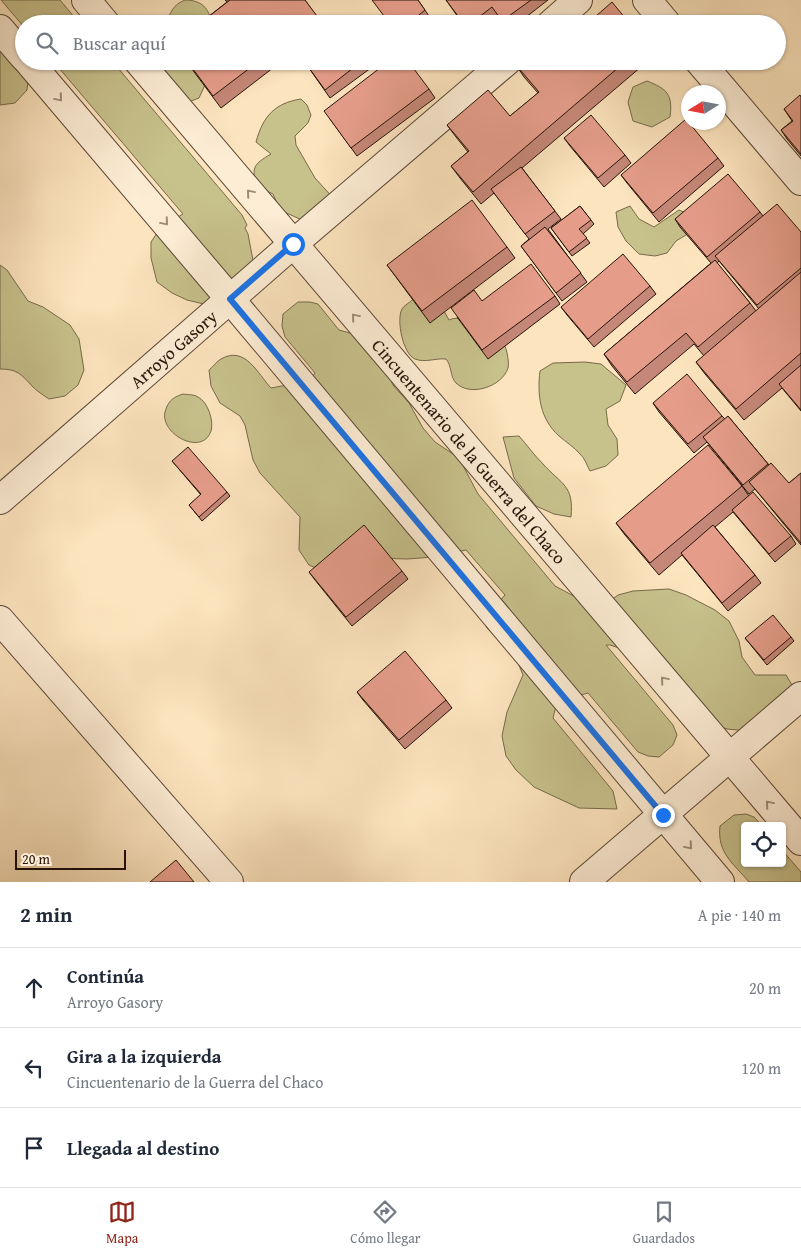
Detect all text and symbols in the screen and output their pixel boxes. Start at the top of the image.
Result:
search box [15,15,786,70]
icon: search [33,29,61,57]
text: Buscar aquí [73,29,166,57]
north arrow [681,85,726,130]
one-way arrow [54,93,63,102]
one-way arrow [246,189,255,198]
one-way arrow [159,216,167,225]
route start [282,233,305,256]
street label: Arroyo Gasory [124,303,223,394]
one-way arrow [352,313,361,322]
street label: Cincuentenario de la Guerra del Chaco [366,332,573,570]
one-way arrow [661,677,670,686]
one-way arrow [766,801,775,810]
route end [652,804,675,827]
map controls [741,822,786,867]
button: locate [741,822,786,867]
one-way arrow [684,840,692,849]
scale bar [15,847,126,870]
text: 20 m [22,849,50,869]
text: 2 min [20,899,72,930]
text: A pie · 140 m [698,903,781,927]
text: Continúa [67,962,144,990]
icon: ahead [20,974,48,1002]
text: 20 m [749,976,781,1000]
text: Arroyo Gasory [67,990,163,1014]
text: Gira a la izquierda [67,1042,222,1070]
icon: left [20,1054,48,1082]
text: 120 m [741,1056,781,1080]
text: Cincuentenario de la Guerra del Chaco [67,1070,323,1094]
icon: arrive [20,1134,48,1162]
text: Llegada al destino [67,1134,219,1162]
tab: Mapa [106,1198,138,1248]
tab: Cómo llegar [350,1198,421,1248]
tab: Guardados [633,1198,695,1248]

